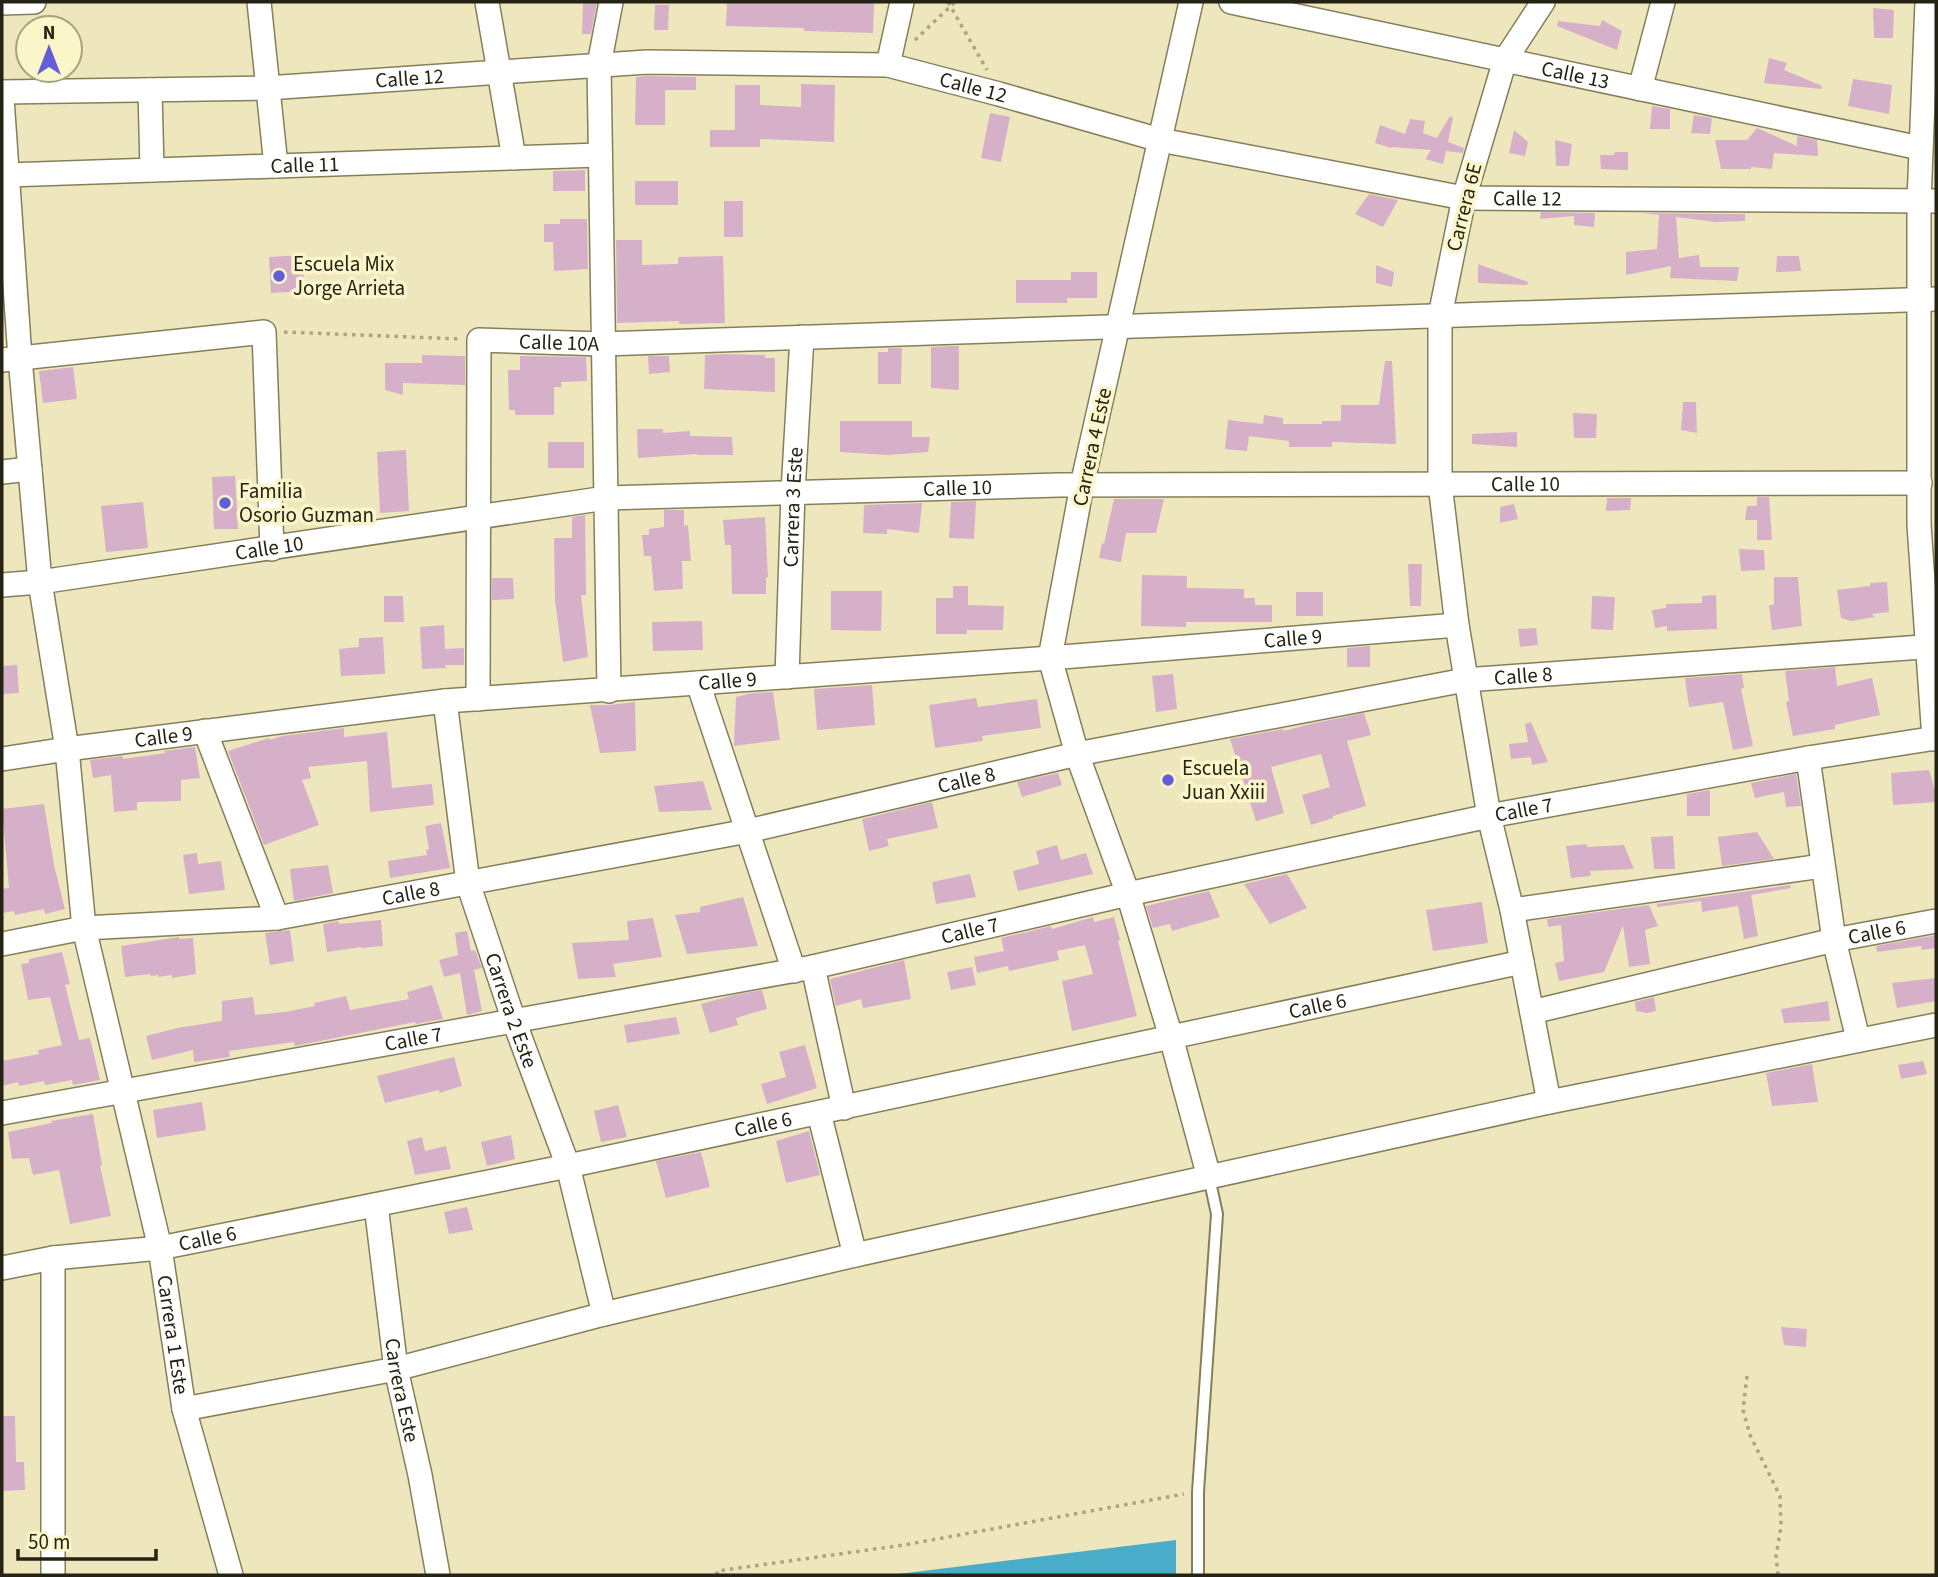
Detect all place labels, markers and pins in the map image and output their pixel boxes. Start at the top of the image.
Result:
place label: Escuela Mix Jorge Arrieta [293,249,405,303]
marker: Escuela Mix Jorge Arrieta [271,268,287,284]
place label: Familia Osorio Guzman [239,476,374,530]
marker: Familia Osorio Guzman [217,495,233,511]
place label: Escuela Juan Xxiii [1182,753,1265,807]
marker: Escuela Juan Xxiii [1160,772,1176,788]

